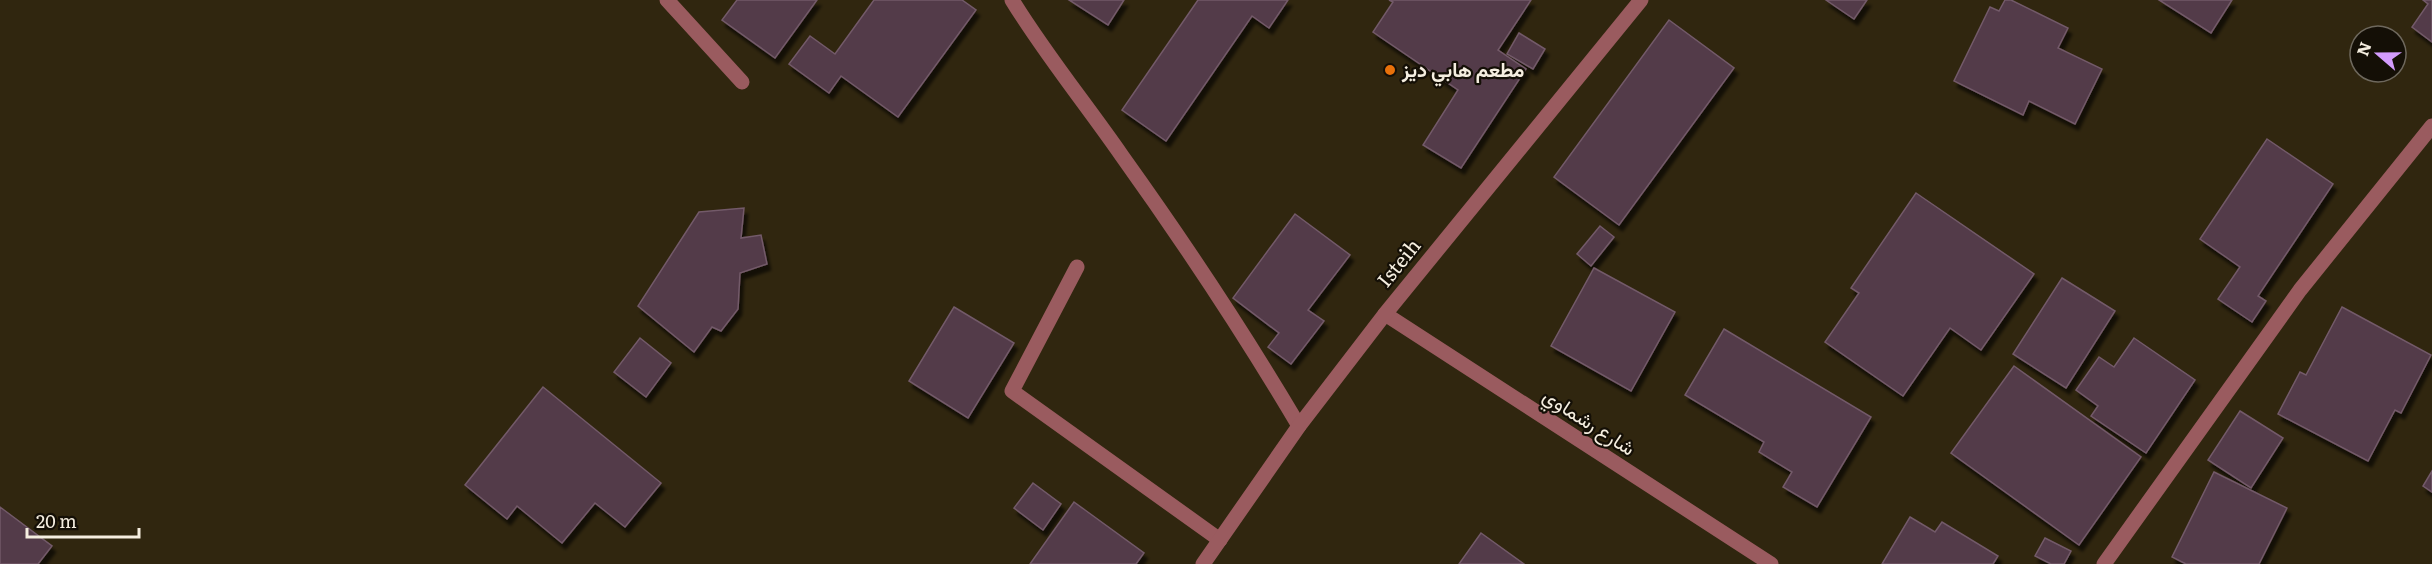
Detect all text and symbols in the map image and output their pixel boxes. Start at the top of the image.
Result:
north arrow [2348,24,2408,84]
text: N [2349,38,2377,59]
place label: مطعم هابي ديز [1401,53,1525,87]
marker: مطعم هابي ديز [1383,63,1397,77]
street label: Isteih [1368,231,1426,293]
street label: شارع رشماوي [1536,379,1642,465]
scale bar [27,501,140,539]
text: 20 m [36,507,77,534]

